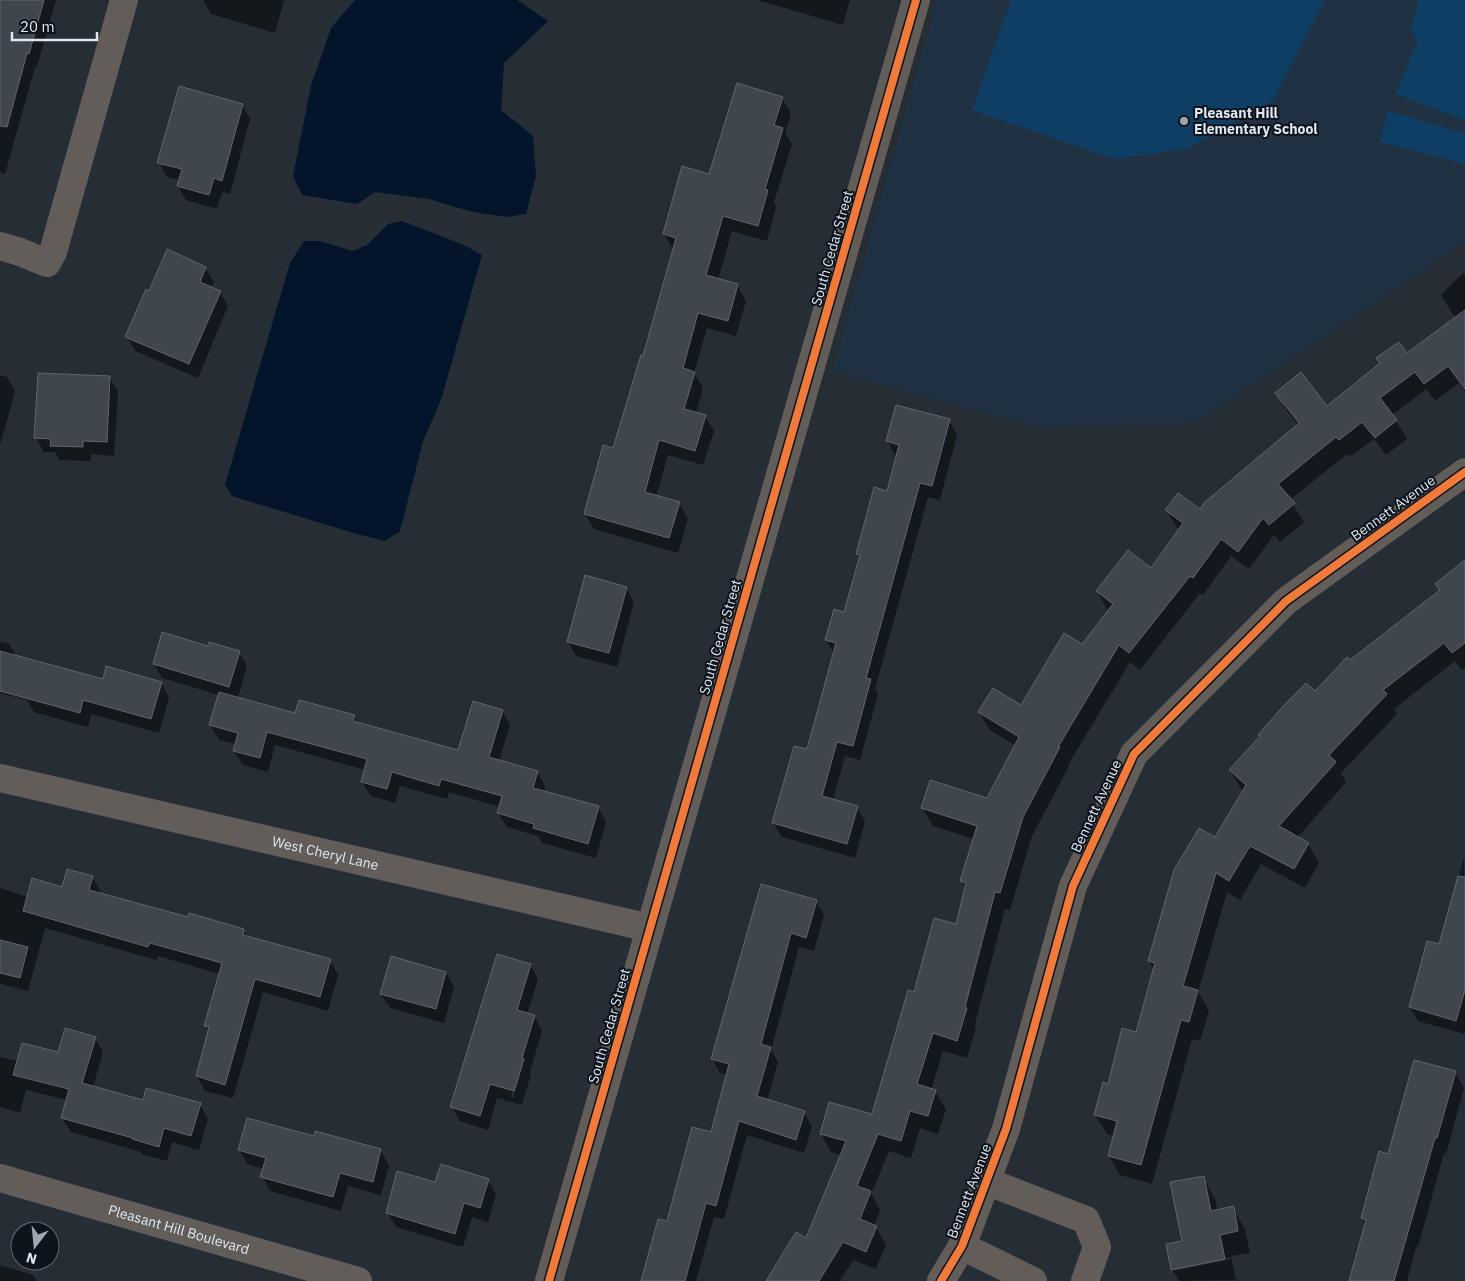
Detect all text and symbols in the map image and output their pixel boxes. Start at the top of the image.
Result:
scale bar [12,10,98,42]
text: 20 m [20,17,55,36]
place label: Pleasant Hill Elementary School [1194,104,1318,138]
marker: Pleasant Hill Elementary School [1178,115,1190,127]
street label: South Cedar Street [807,188,857,308]
street label: Bennett Avenue [1347,471,1439,545]
street label: South Cedar Street [695,577,745,697]
street label: Bennett Avenue [1067,757,1125,855]
street label: West Cheryl Lane [270,832,381,874]
street label: South Cedar Street [584,966,634,1086]
street label: Bennett Avenue [943,1141,995,1241]
street label: Pleasant Hill Boulevard [106,1201,251,1258]
north arrow [10,1221,60,1271]
text: N [24,1248,39,1269]

